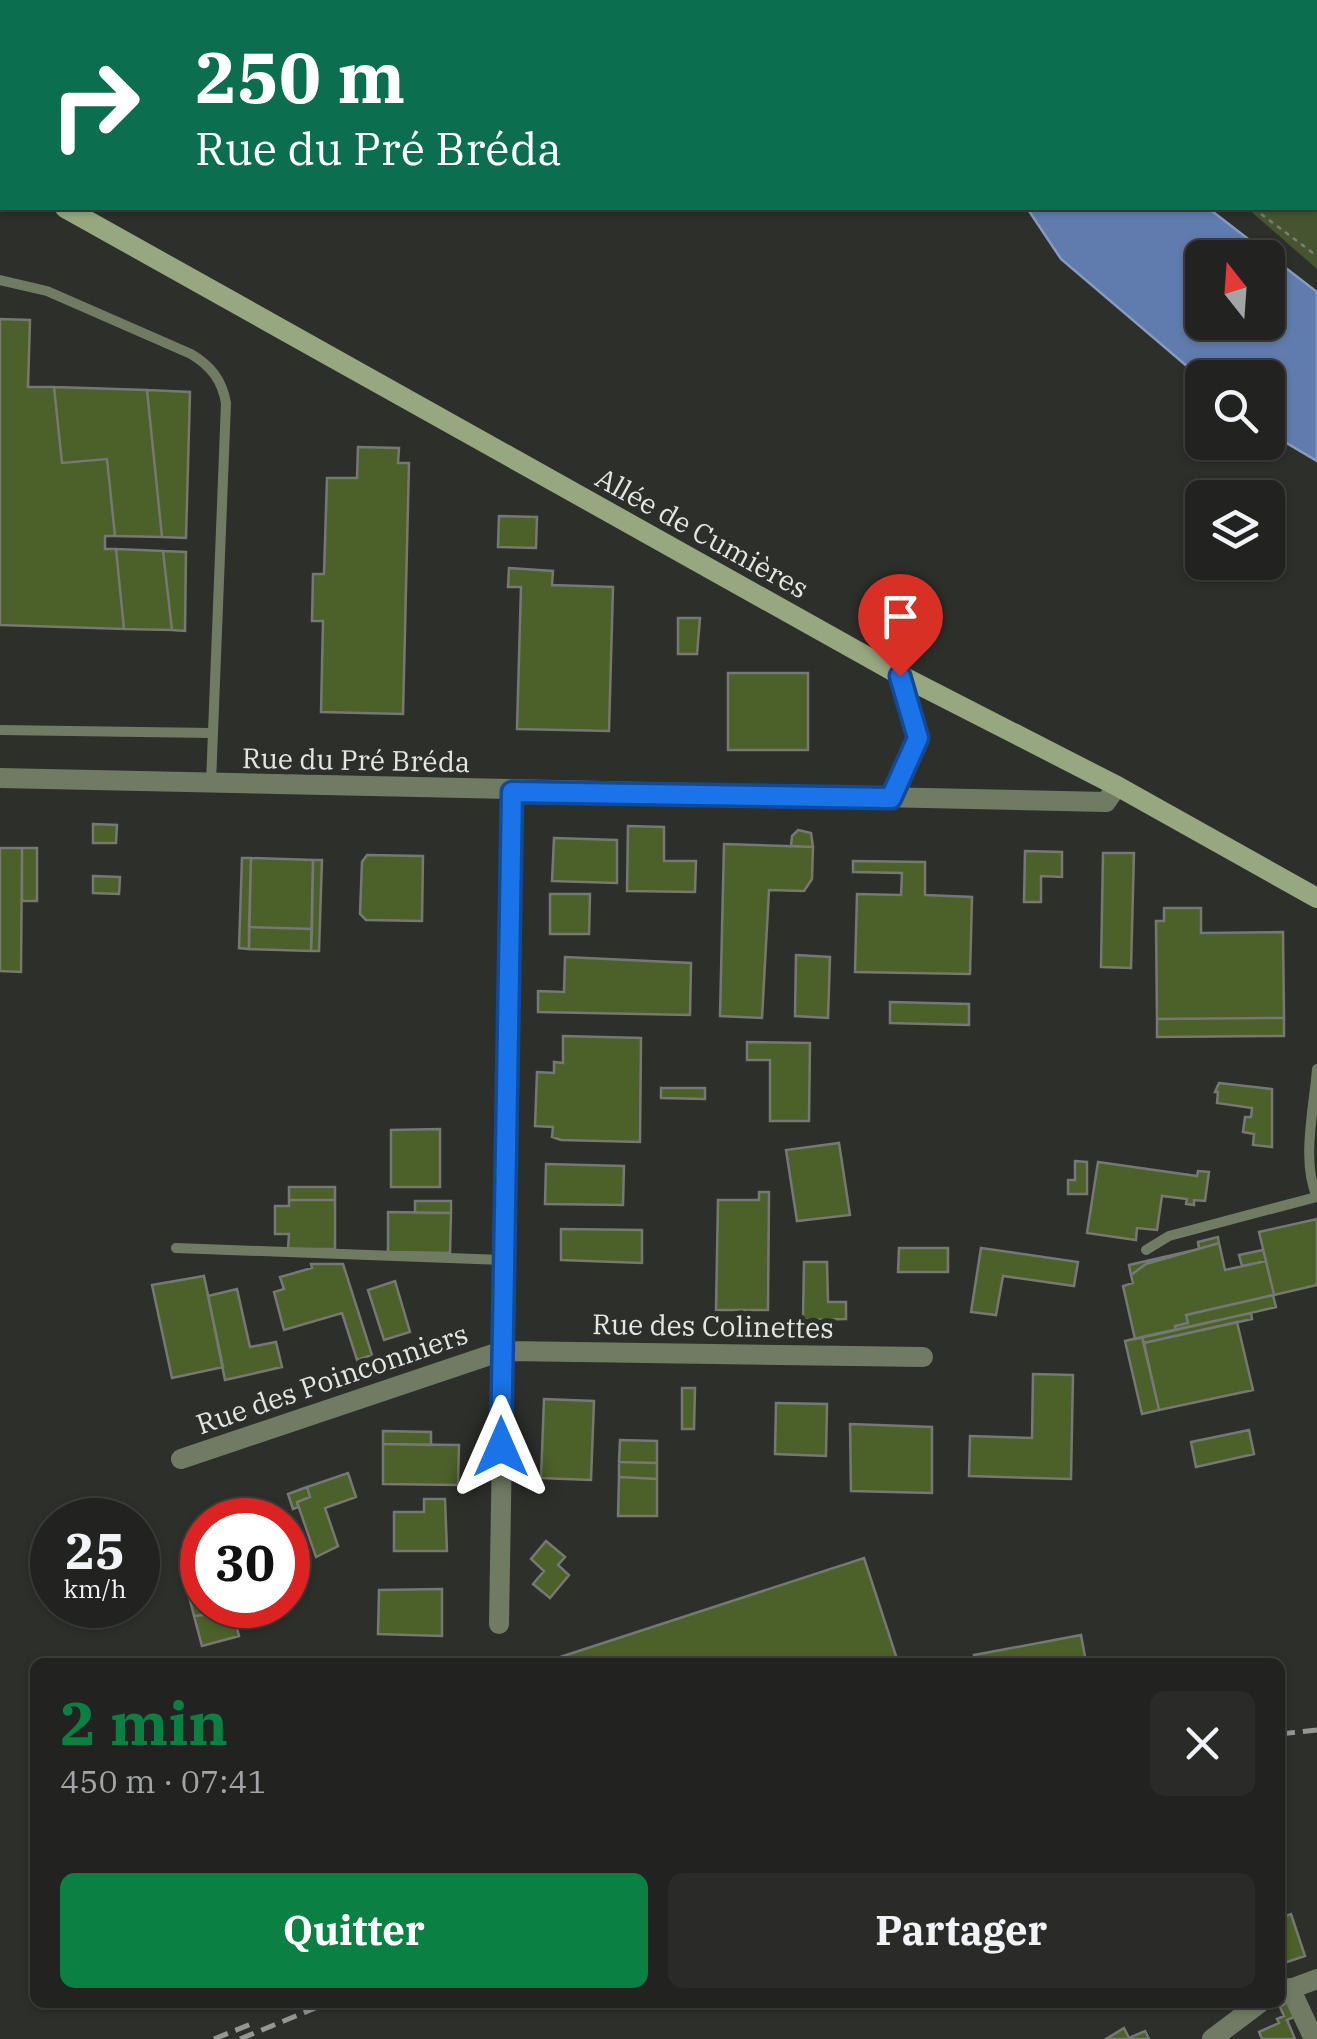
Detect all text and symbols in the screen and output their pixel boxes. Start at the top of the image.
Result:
text: 250 m [195,31,405,122]
icon: right [30,40,160,170]
text: Rue du Pré Bréda [195,119,562,177]
north arrow [1185,240,1285,340]
map controls [1185,240,1285,580]
button: search [1185,360,1285,460]
street label: Allée de Cumières [589,459,815,606]
button: layers [1185,480,1285,580]
pin [858,574,943,677]
icon: arrive [873,589,928,644]
street label: Rue du Pré Bréda [242,739,470,780]
street label: Rue des Colinettes [592,1305,834,1346]
street label: Rue des Poinconniers [191,1315,473,1442]
position arrow [449,1395,553,1499]
speed limit sign: 30 [180,1498,310,1628]
text: 25 [65,1518,125,1583]
text: km/h [63,1572,127,1605]
text: 2 min [60,1683,228,1762]
button: close [1150,1691,1255,1796]
text: 450 m · 07:41 [60,1760,267,1802]
button: Quitter [60,1873,648,1988]
button: Partager [668,1873,1255,1988]

